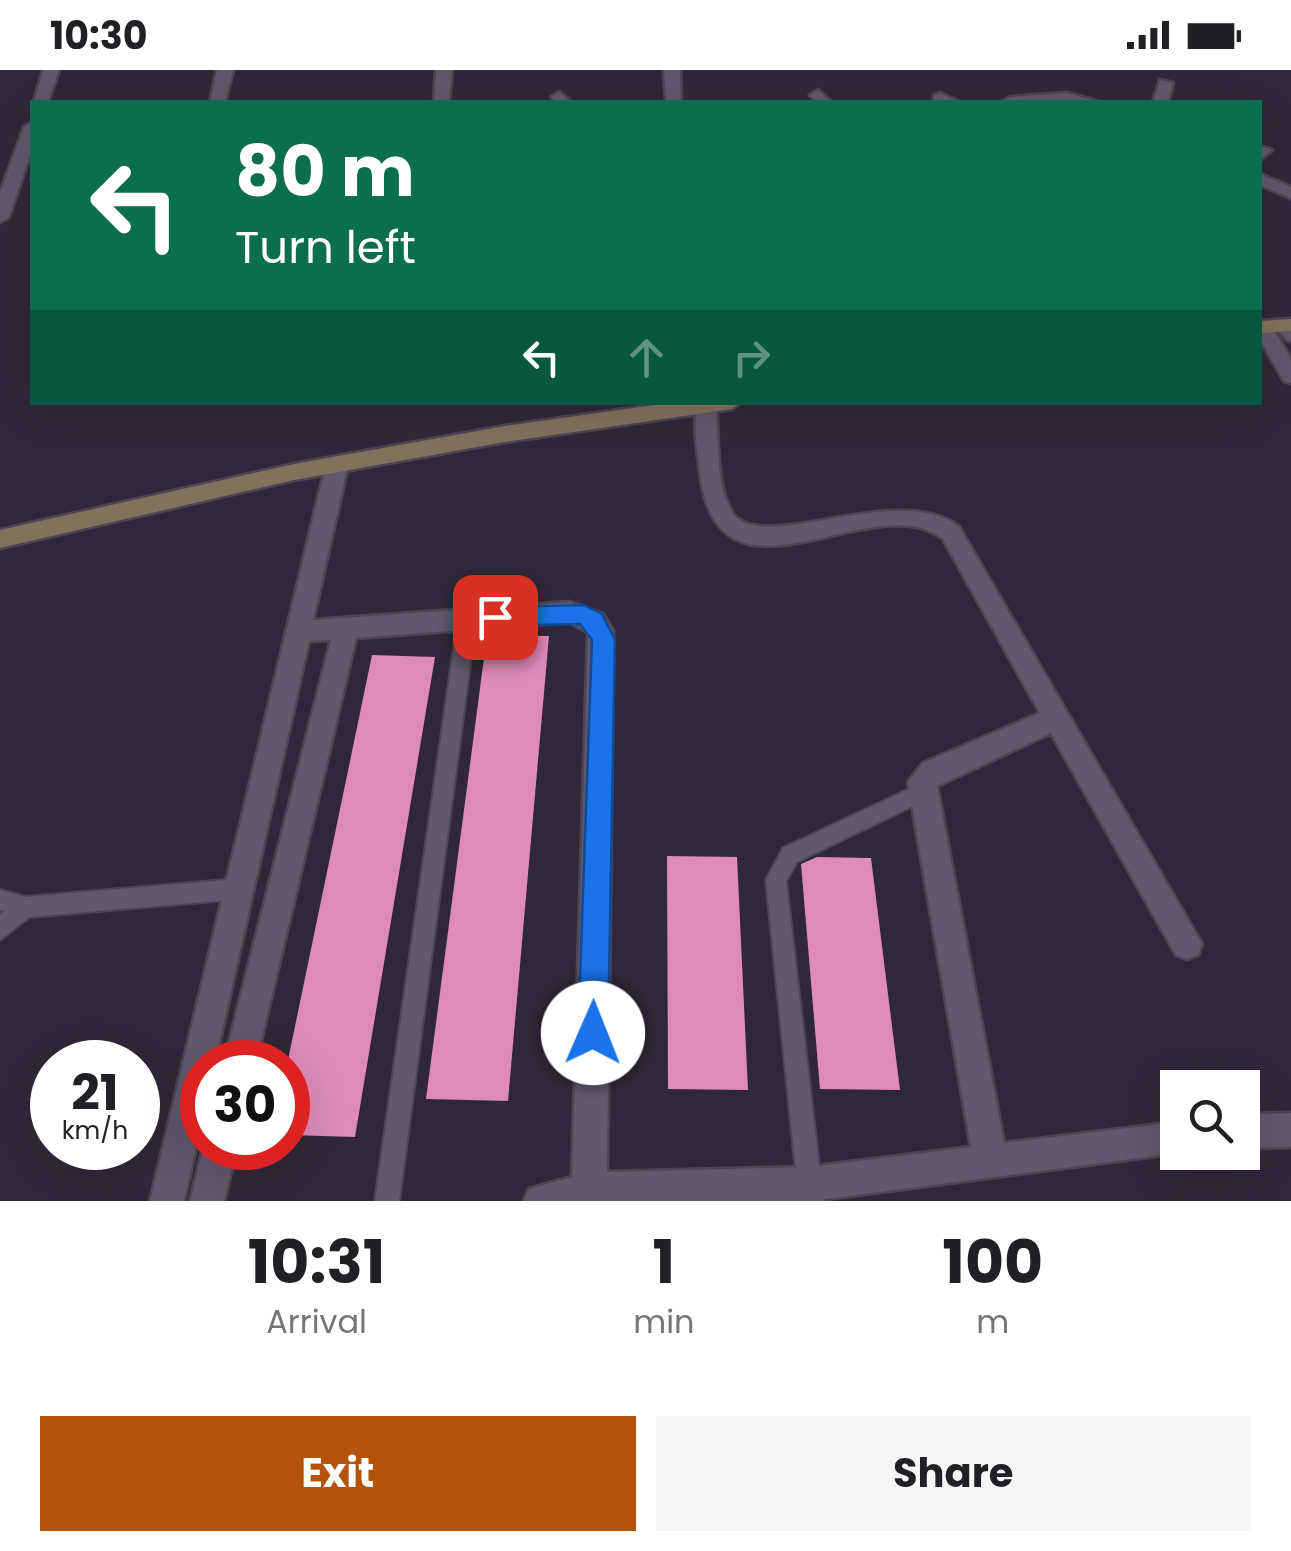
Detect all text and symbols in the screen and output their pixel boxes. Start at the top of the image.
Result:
text: 10:30 [50,9,148,62]
text: 80 m [235,122,415,221]
icon: left [70,140,200,270]
text: Turn left [235,216,416,279]
icon: left [514,330,569,385]
icon: ahead [619,330,674,385]
icon: right [724,330,779,385]
pin [453,575,538,660]
icon: arrive [468,590,523,645]
position arrow [541,981,645,1085]
speed limit sign: 30 [180,1040,310,1170]
text: 21 [71,1057,119,1128]
map controls [1160,1070,1260,1170]
button: search [1160,1070,1260,1170]
text: km/h [62,1113,128,1148]
text: 10:31 [248,1220,385,1304]
text: 1 [653,1220,675,1304]
text: 100 [942,1220,1043,1304]
text: Arrival [266,1299,367,1344]
text: min [633,1299,695,1344]
text: m [976,1299,1009,1344]
button: Exit [40,1416,636,1531]
button: Share [656,1416,1251,1531]

